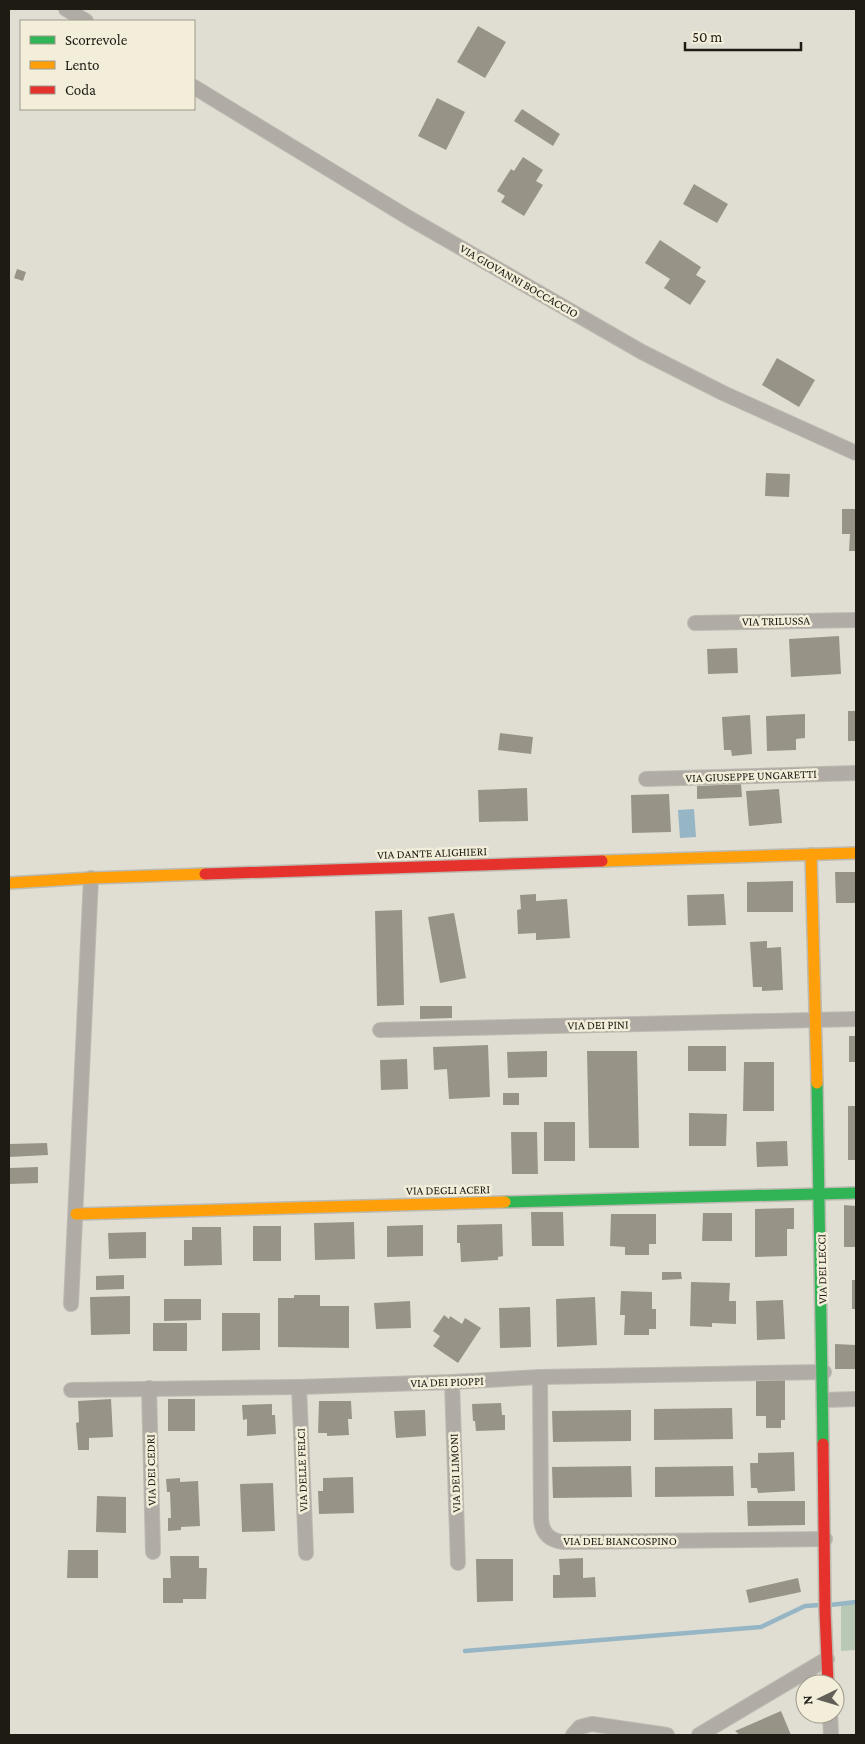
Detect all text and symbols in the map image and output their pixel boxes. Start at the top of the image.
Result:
legend [20,20,195,110]
scale bar [685,20,801,52]
text: 50 m [692,29,722,45]
text: Scorrevole [65,32,128,48]
text: Lento [65,57,99,73]
text: Coda [65,82,96,98]
street label: VIA GIOVANNI BOCCACCIO [457,241,581,321]
street label: VIA TRILUSSA [742,613,810,629]
street label: VIA GIUSEPPE UNGARETTI [685,767,817,785]
street label: VIA DANTE ALIGHIERI [377,844,487,862]
street label: VIA DEI PINI [567,1017,629,1033]
street label: VIA DEGLI ACERI [406,1182,491,1198]
street label: VIA DEI LECCI [814,1233,830,1304]
street label: VIA DEI PIOPPI [410,1374,484,1390]
street label: VIA DELLE FELCI [294,1427,310,1512]
street label: VIA DEI LIMONI [447,1433,463,1513]
street label: VIA DEI CEDRI [143,1434,159,1506]
street label: VIA DEL BIANCOSPINO [563,1534,677,1548]
north arrow [795,1674,845,1724]
text: N [799,1694,815,1706]

